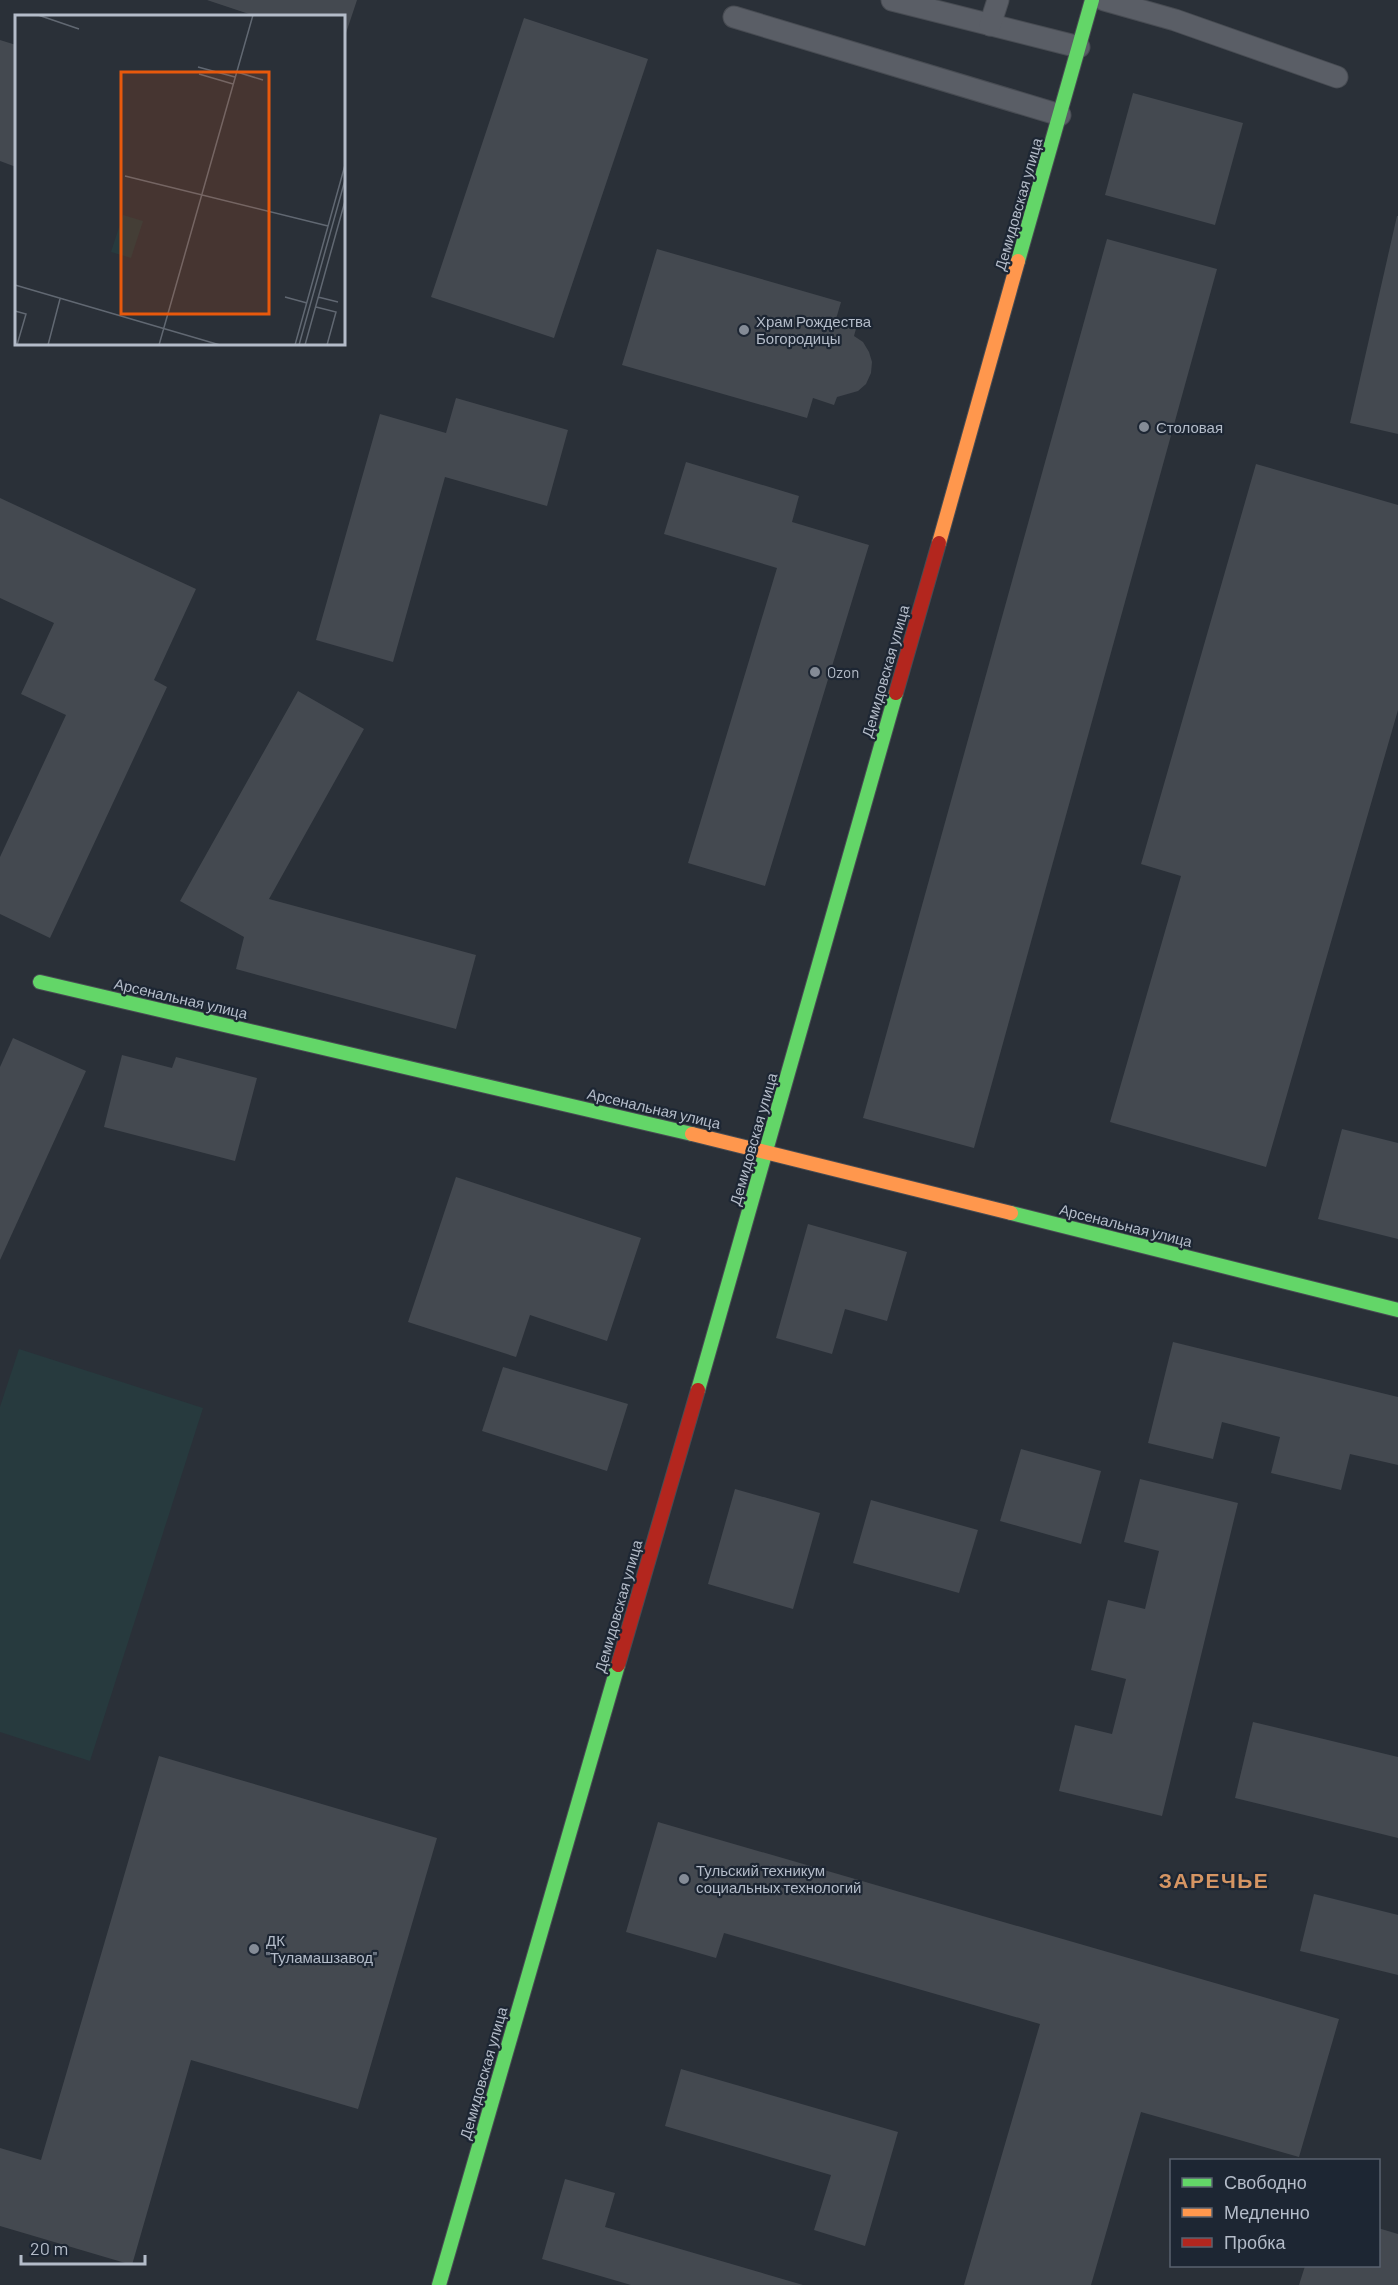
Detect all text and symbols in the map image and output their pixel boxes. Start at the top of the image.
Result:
inset map [15,15,345,345]
street label: Демидовская улица [990,135,1046,272]
place label: Храм Рождества Богородицы [756,312,872,347]
marker: Храм Рождества Богородицы [737,323,751,337]
place label: Столовая [1156,418,1223,436]
marker: Столовая [1137,420,1151,434]
street label: Демидовская улица [857,602,913,739]
place label: Ozon [827,663,859,681]
marker: Ozon [808,665,822,679]
street label: Арсенальная улица [113,974,250,1022]
street label: Демидовская улица [725,1070,781,1207]
street label: Арсенальная улица [586,1084,723,1132]
street label: Арсенальная улица [1058,1200,1195,1250]
street label: Демидовская улица [590,1537,646,1674]
place label: Тульский техникум социальных технологий [696,1861,861,1896]
district label: ЗАРЕЧЬЕ [1159,1867,1269,1892]
marker: Тульский техникум социальных технологий [677,1872,691,1886]
place label: ДК "Туламашзавод" [266,1931,377,1966]
marker: ДК "Туламашзавод" [247,1942,261,1956]
street label: Демидовская улица [455,2004,511,2141]
legend [1170,2159,1380,2267]
text: Свободно [1224,2171,1307,2193]
text: Медленно [1224,2201,1310,2223]
scale bar [21,2228,146,2266]
text: Пробка [1224,2231,1287,2253]
text: 20 m [30,2237,68,2259]

